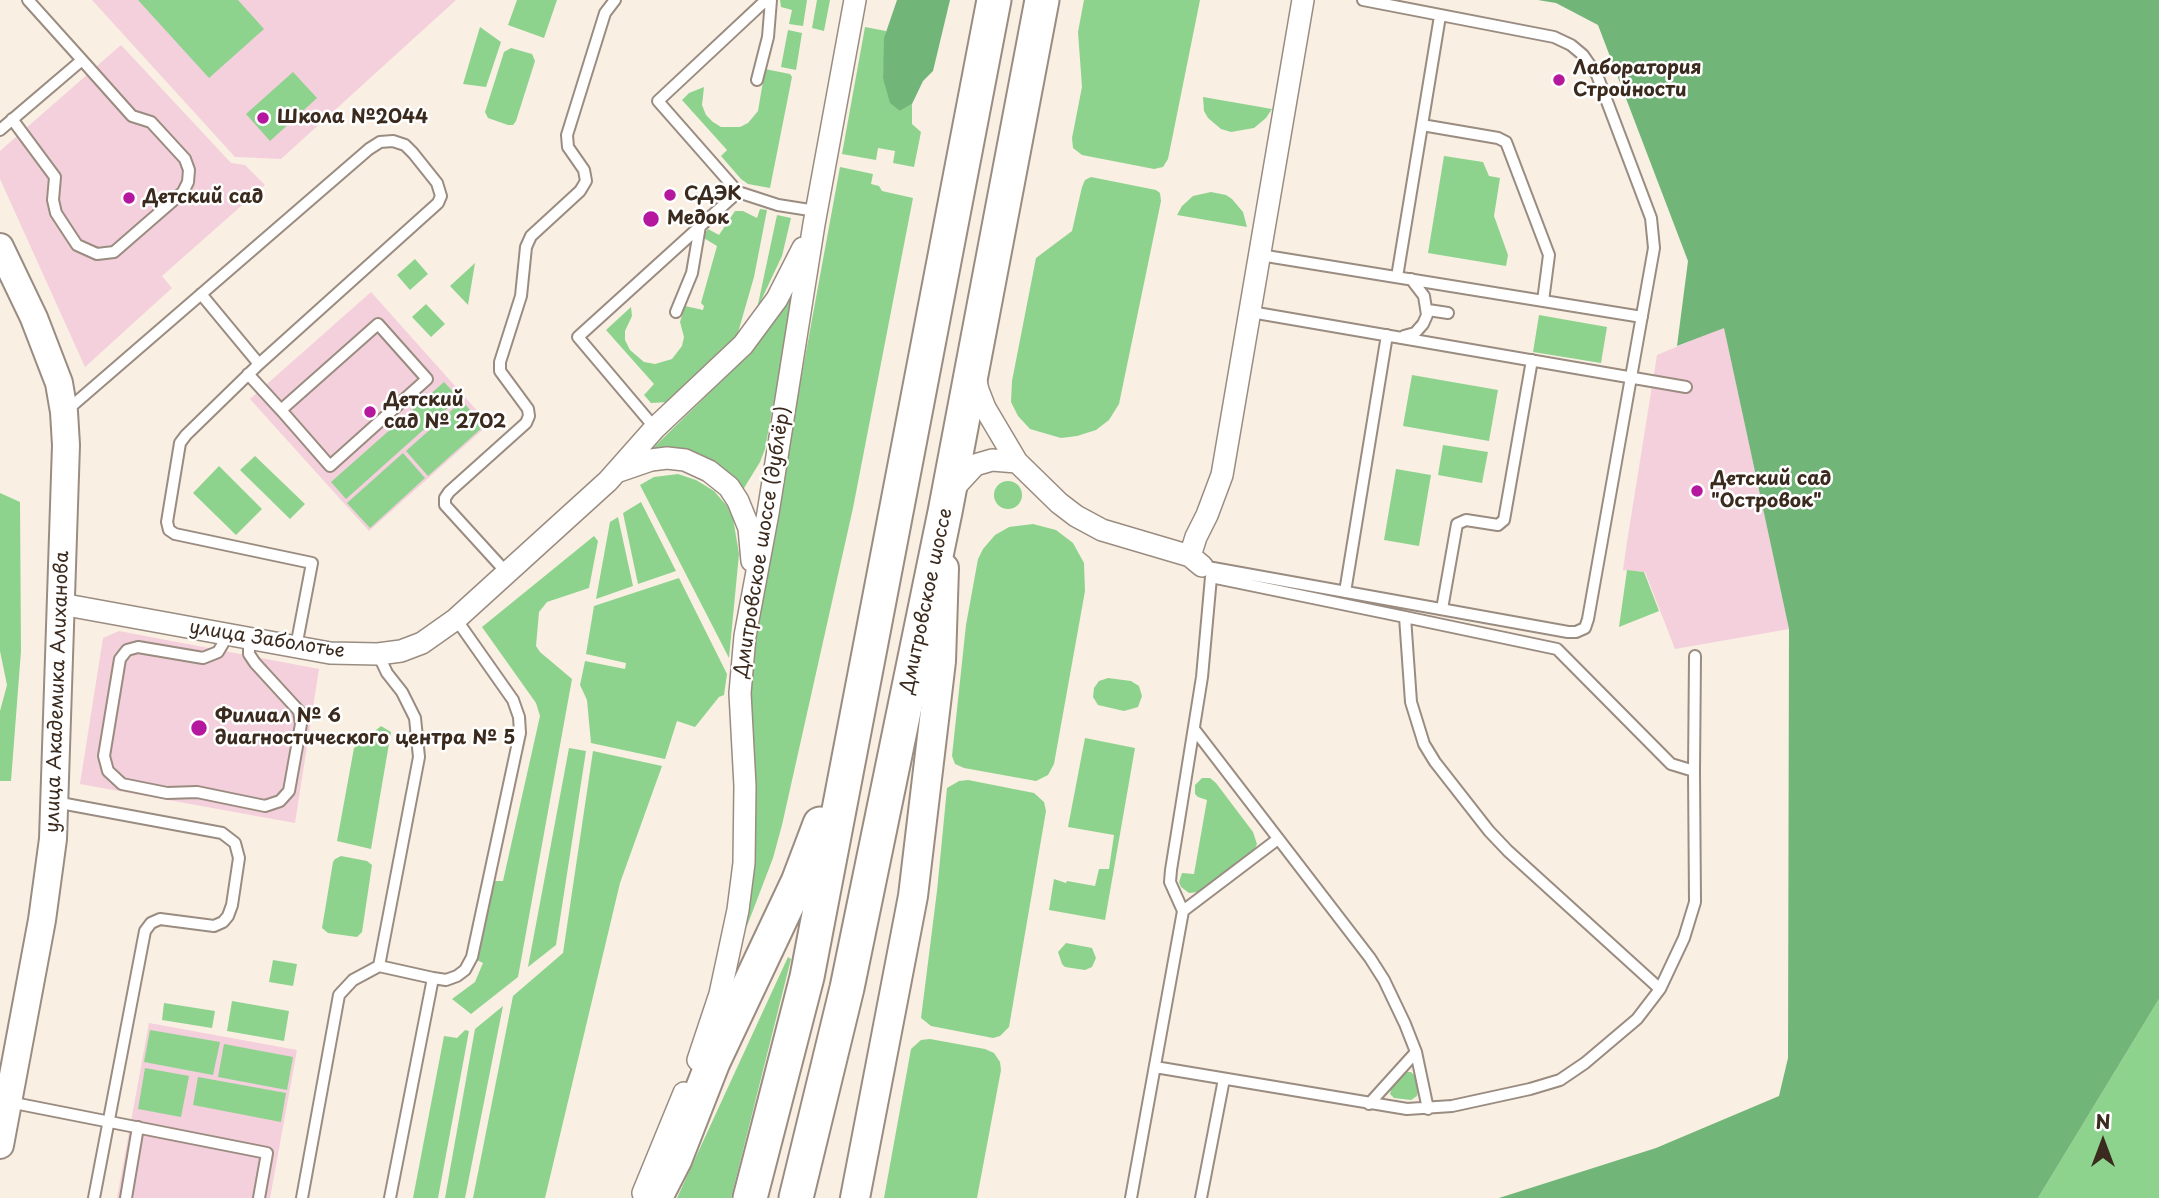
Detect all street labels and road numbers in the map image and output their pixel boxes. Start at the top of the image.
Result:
street label: Дмитровское шоссе (дублёр) [730,405,796,679]
street label: Дмитровское шоссе [896,506,958,696]
street label: улица Академика Алиханова [42,551,74,833]
street label: улица Заболотье [188,616,346,664]

